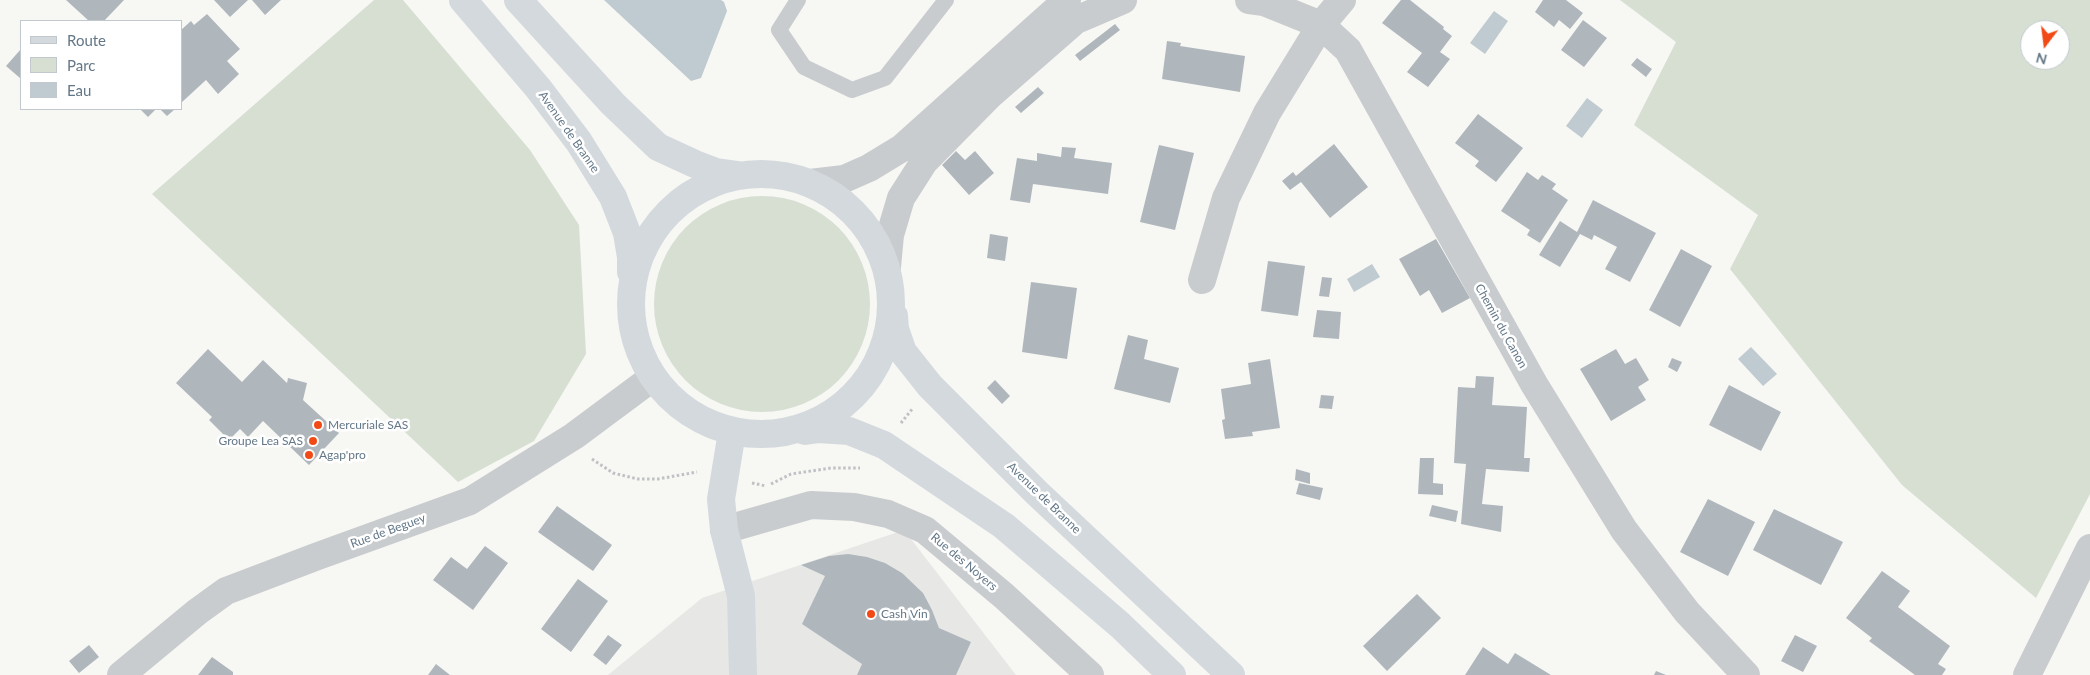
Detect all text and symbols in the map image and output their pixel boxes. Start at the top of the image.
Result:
legend [20,20,182,110]
north arrow [2020,20,2070,70]
text: Route [67,31,106,49]
text: N [2034,49,2049,69]
text: Parc [67,56,96,74]
text: Eau [67,81,91,99]
street label: Avenue de Branne [535,88,603,176]
street label: Chemin du Canon [1472,281,1530,371]
place label: Mercuriale SAS [328,418,408,432]
marker: Mercuriale SAS [312,419,324,431]
place label: Groupe Lea SAS [218,434,303,448]
marker: Groupe Lea SAS [307,435,319,447]
place label: Agap'pro [319,448,366,462]
marker: Agap'pro [303,449,315,461]
street label: Avenue de Branne [1004,459,1084,537]
street label: Rue de Beguey [349,511,427,551]
street label: Rue des Noyers [928,530,1000,594]
place label: Cash Vin [881,607,928,621]
marker: Cash Vin [865,608,877,620]

